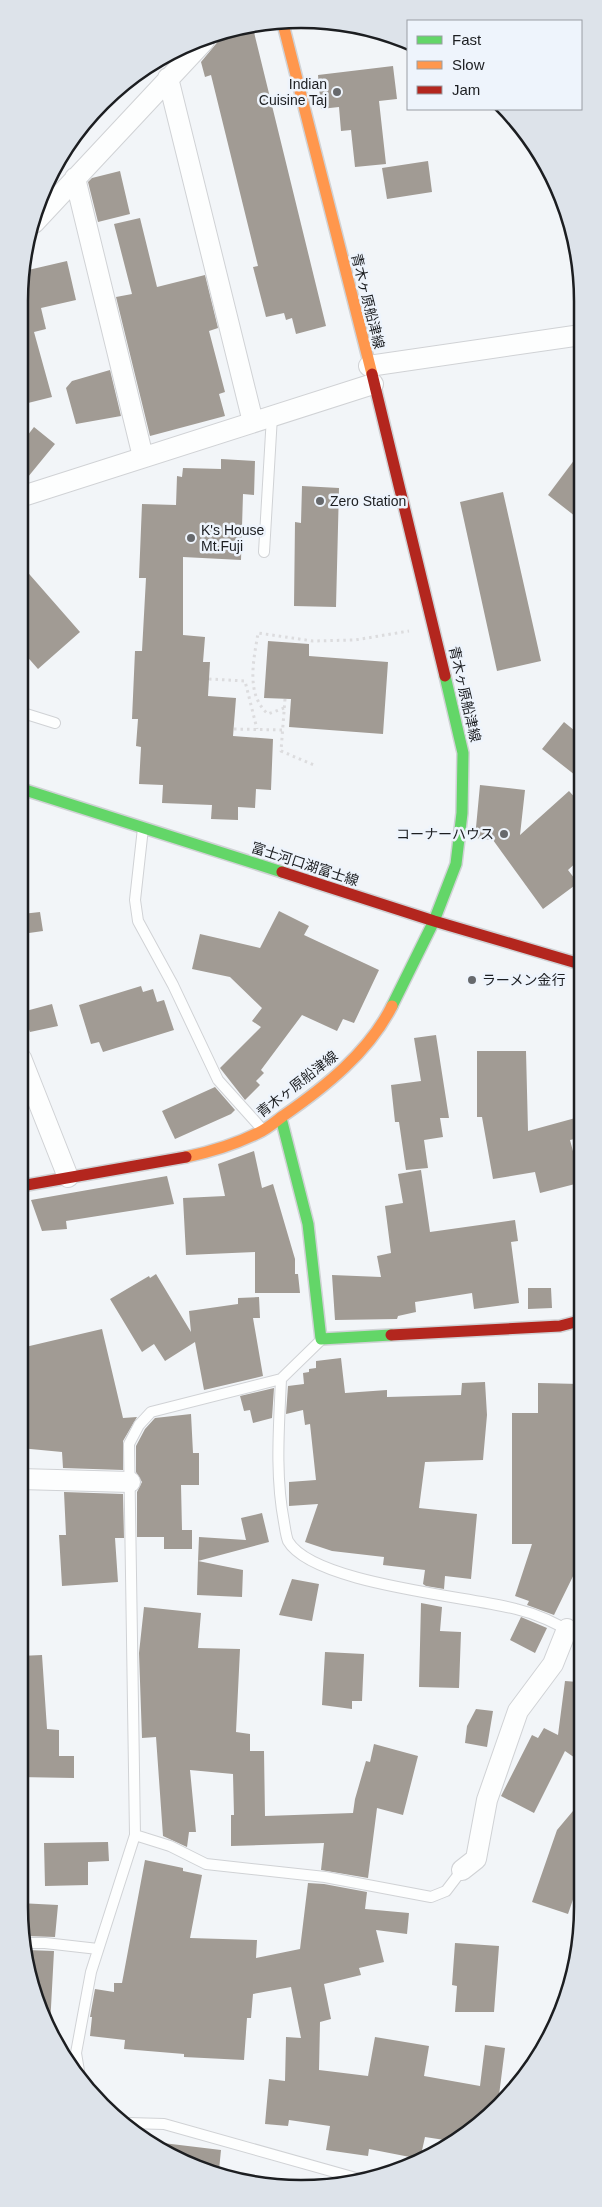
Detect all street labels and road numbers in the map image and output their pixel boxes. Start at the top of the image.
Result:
street label: 青木ヶ原船津線 [348,252,388,350]
street label: 青木ヶ原船津線 [446,644,484,744]
street label: 富士河口湖富士線 [249,839,361,889]
street label: 青木ヶ原船津線 [253,1048,341,1120]

